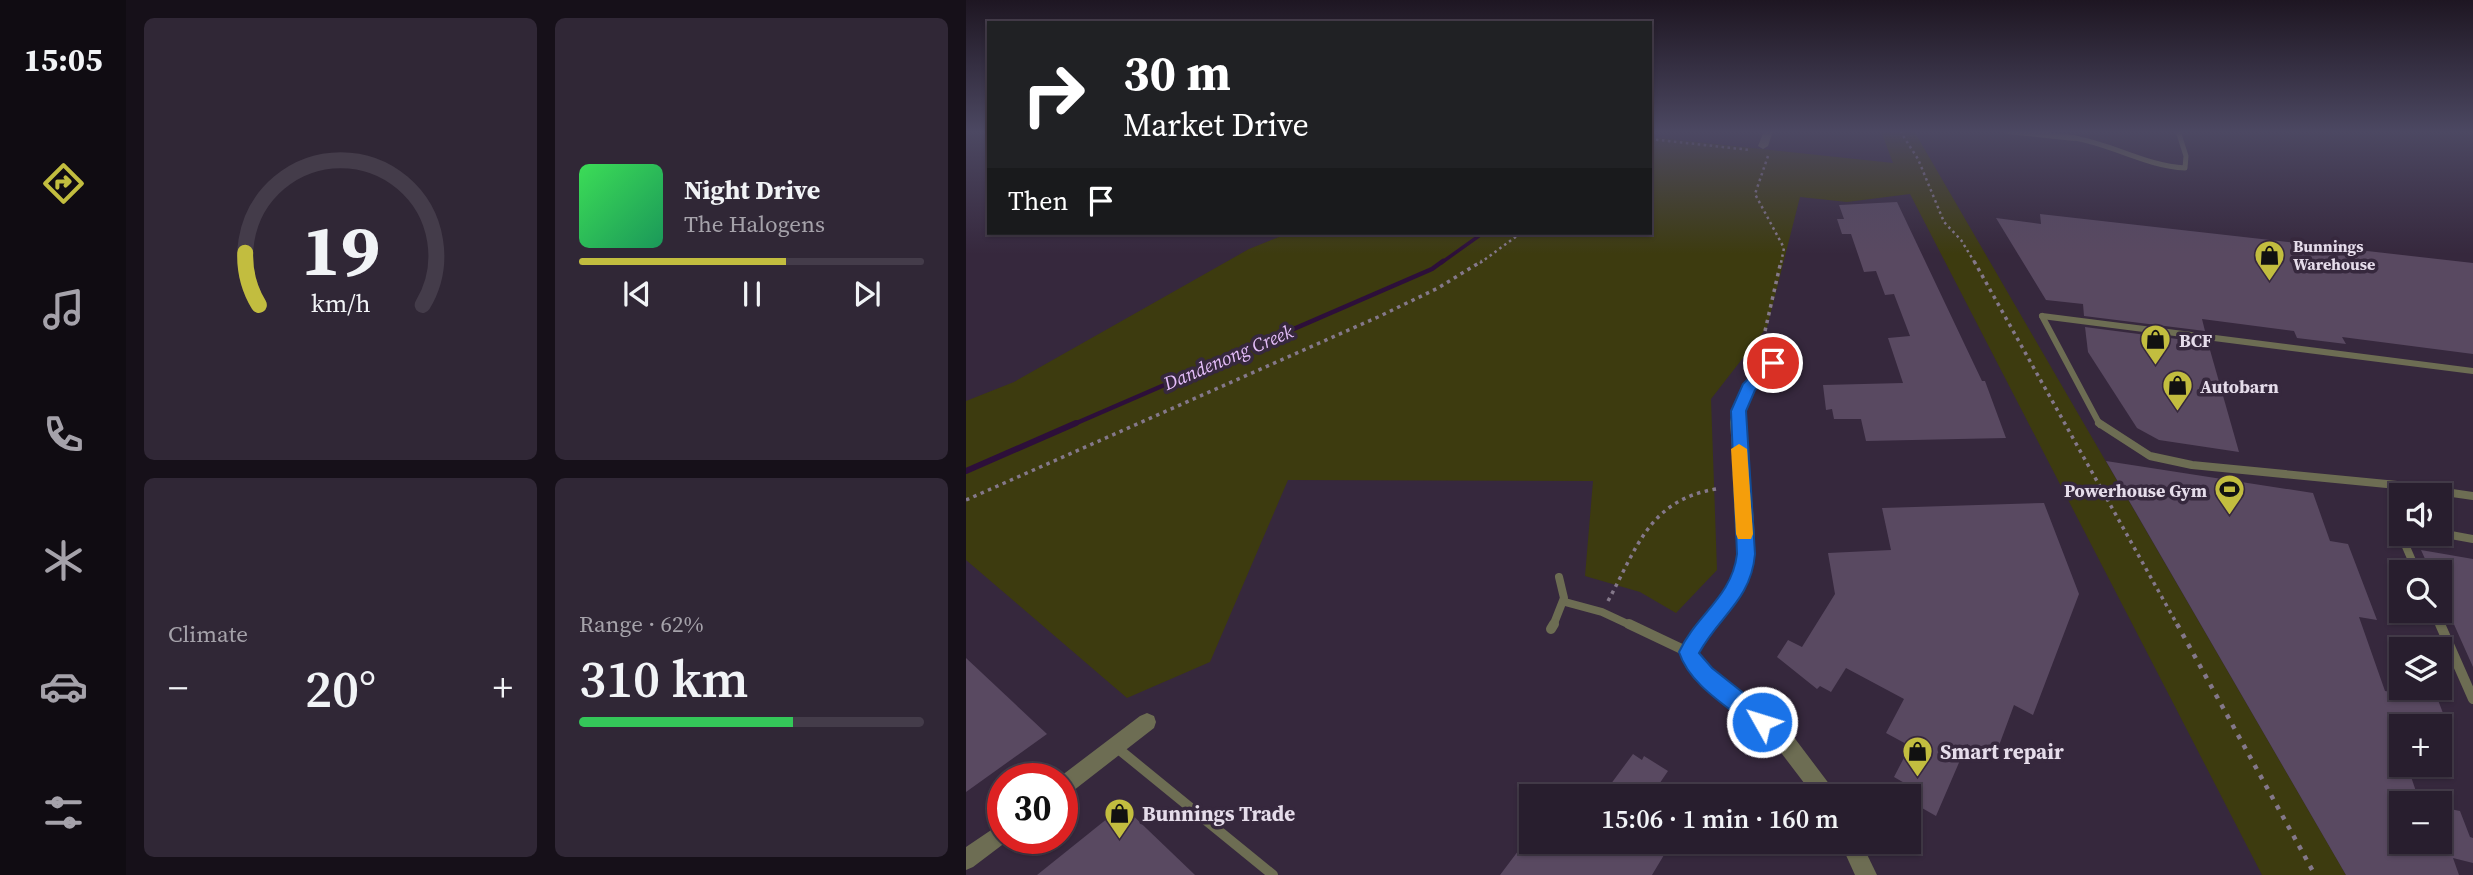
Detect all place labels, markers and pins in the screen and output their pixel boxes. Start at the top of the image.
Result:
place label: Bunnings Warehouse [2293,235,2375,275]
shop icon: Bunnings Warehouse [2253,238,2287,282]
shop icon: BCF [2139,323,2173,367]
place label: BCF [2179,328,2213,353]
pin [1743,333,1803,393]
shop icon: Autobarn [2160,369,2194,413]
place label: Autobarn [2200,374,2279,399]
sports icon: Powerhouse Gym [2213,473,2247,517]
place label: Powerhouse Gym [2064,478,2207,503]
shop icon: Smart repair [1900,734,1934,778]
place label: Smart repair [1940,737,2064,766]
shop icon: Bunnings Trade [1102,796,1136,840]
place label: Bunnings Trade [1142,799,1295,828]

